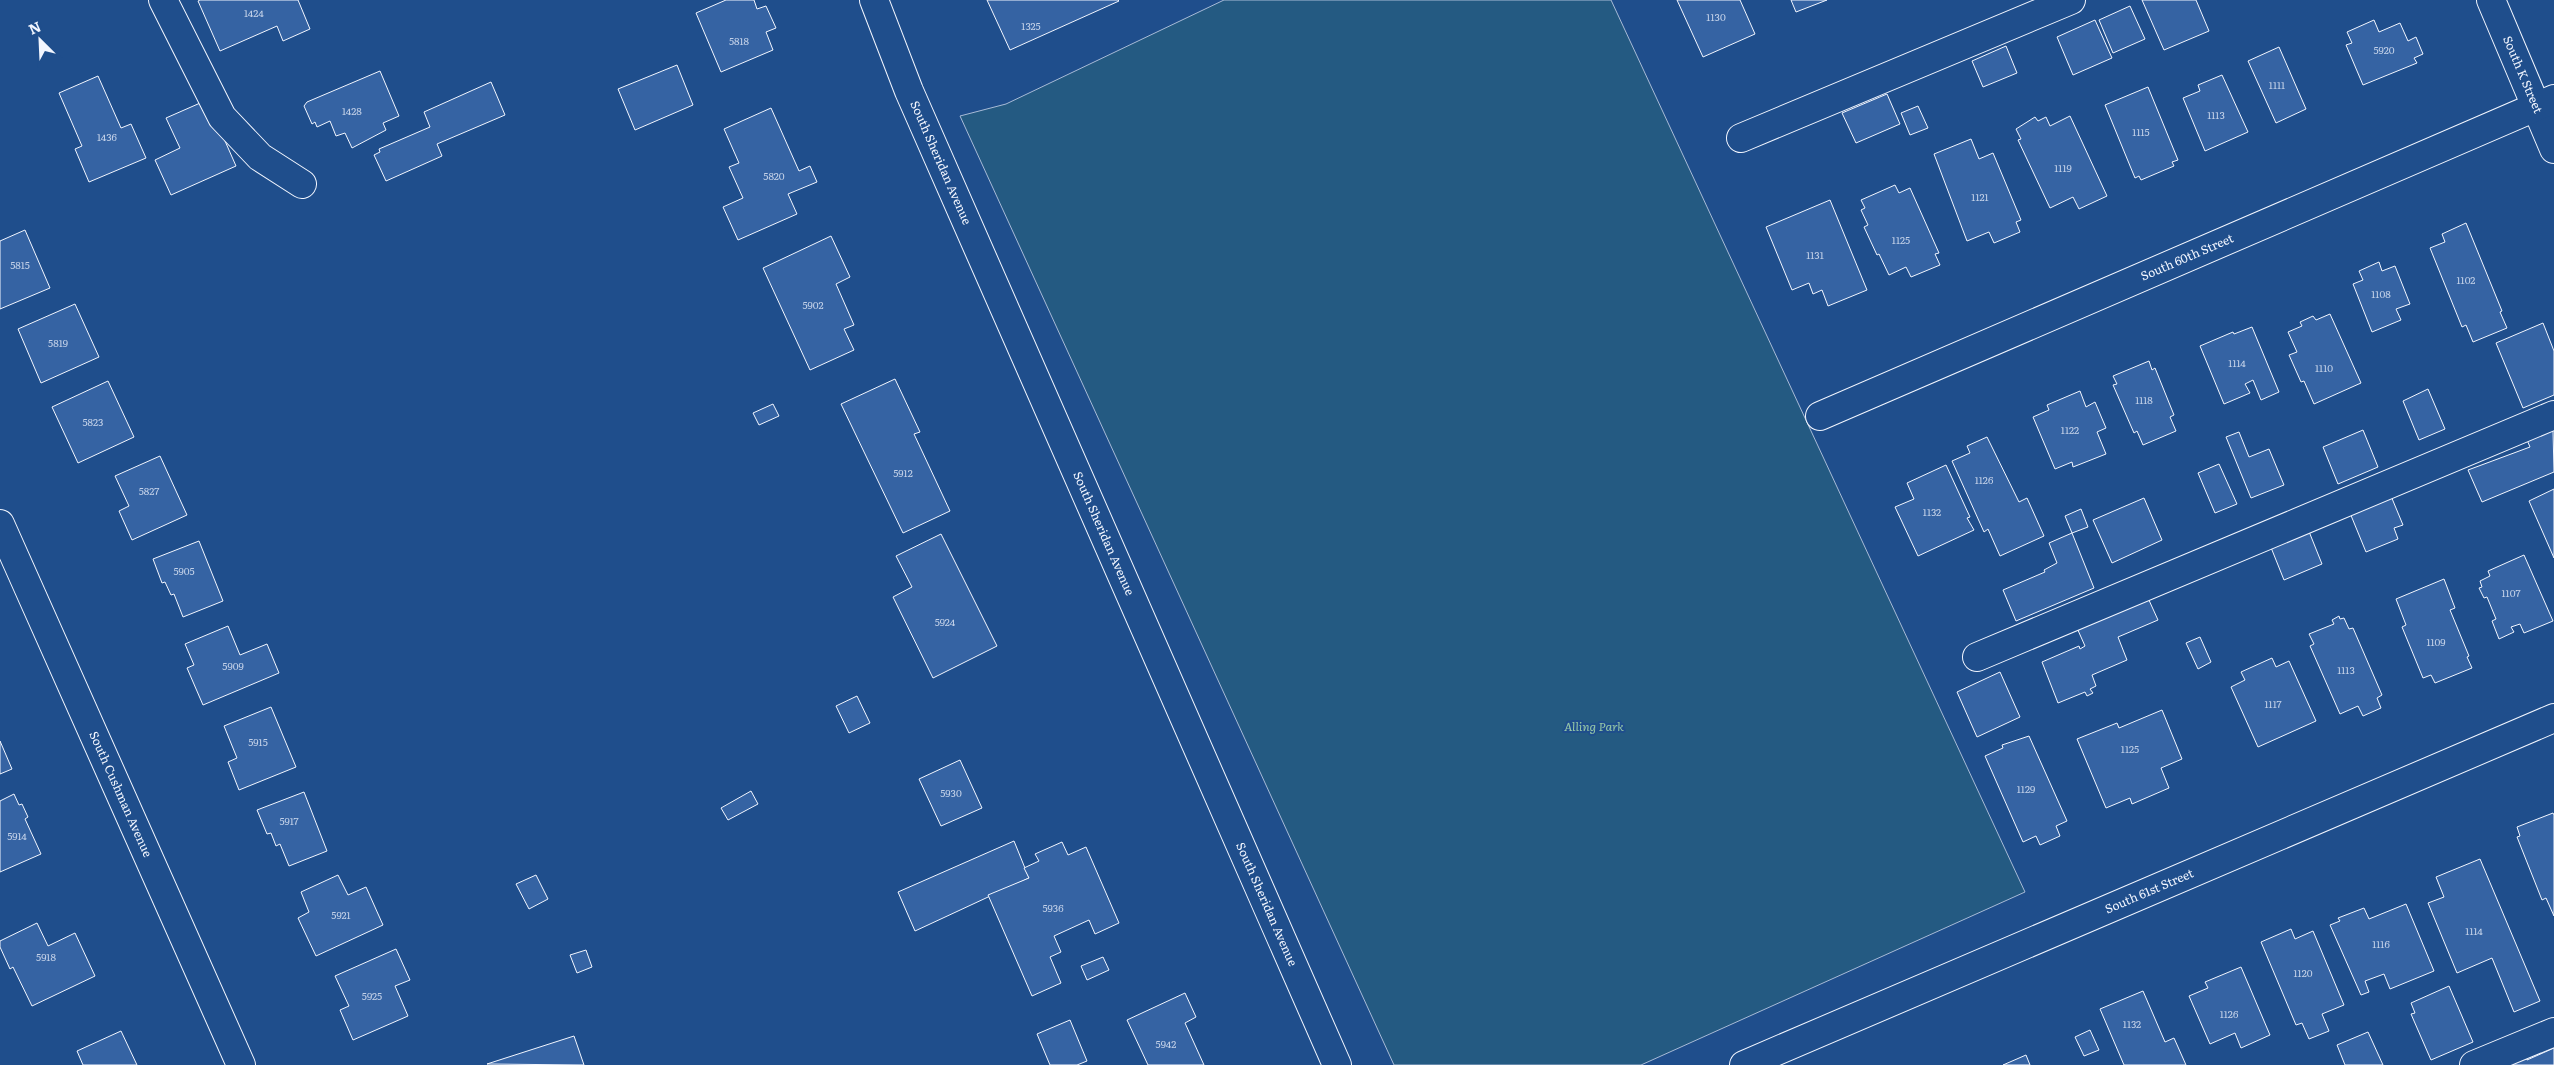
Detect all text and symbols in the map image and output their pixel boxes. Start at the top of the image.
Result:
house number: 1424 [244,5,264,20]
house number: 1130 [1706,9,1726,24]
north arrow [15,15,65,65]
text: N [25,16,44,39]
house number: 1325 [1021,18,1041,33]
house number: 5818 [729,33,750,48]
street label: South K Street [2499,33,2548,116]
house number: 5920 [2373,42,2395,57]
house number: 1111 [2269,77,2285,92]
street label: South Sheridan Avenue [906,98,977,227]
house number: 1428 [342,103,362,118]
house number: 1113 [2207,107,2225,122]
house number: 1115 [2132,124,2150,139]
house number: 1436 [97,129,118,144]
house number: 1119 [2054,160,2072,175]
house number: 5820 [763,168,785,183]
house number: 1121 [1971,189,1989,204]
street label: South 60th Street [2138,228,2236,285]
house number: 1125 [1892,232,1910,247]
house number: 1131 [1806,247,1824,262]
house number: 5815 [10,257,30,272]
house number: 1102 [2457,272,2475,287]
house number: 1108 [2371,286,2391,301]
house number: 5902 [802,297,824,312]
house number: 5819 [48,335,68,350]
house number: 1114 [2228,355,2246,370]
house number: 1110 [2315,360,2333,375]
house number: 1118 [2135,392,2153,407]
house number: 5823 [83,414,103,429]
house number: 1122 [2061,422,2079,437]
house number: 5912 [893,465,913,480]
street label: South Sheridan Avenue [1069,468,1140,598]
house number: 1126 [1975,472,1994,487]
house number: 5827 [139,483,159,498]
house number: 1132 [1923,504,1941,519]
house number: 5905 [173,563,195,578]
house number: 1107 [2502,585,2521,600]
house number: 5924 [935,614,956,629]
house number: 1109 [2426,634,2446,649]
house number: 5909 [222,658,244,673]
house number: 1113 [2337,662,2355,677]
house number: 1117 [2265,696,2281,711]
park label: Alling Park [1564,717,1624,735]
street label: South Cushman Avenue [85,728,157,860]
house number: 5915 [248,734,268,749]
house number: 1125 [2121,741,2139,756]
house number: 1129 [2017,781,2035,796]
house number: 5930 [940,785,962,800]
house number: 5917 [279,813,299,828]
house number: 5914 [7,828,27,843]
street label: South Sheridan Avenue [1232,839,1303,969]
street label: South 61st Street [2102,863,2196,917]
house number: 5936 [1042,900,1064,915]
house number: 5921 [331,907,351,922]
house number: 1114 [2465,923,2483,938]
house number: 1116 [2372,936,2390,951]
house number: 5918 [36,949,56,964]
house number: 1120 [2294,965,2313,980]
house number: 5925 [362,988,382,1003]
house number: 1126 [2220,1006,2239,1021]
house number: 1132 [2123,1016,2141,1031]
house number: 5942 [1156,1036,1176,1051]

